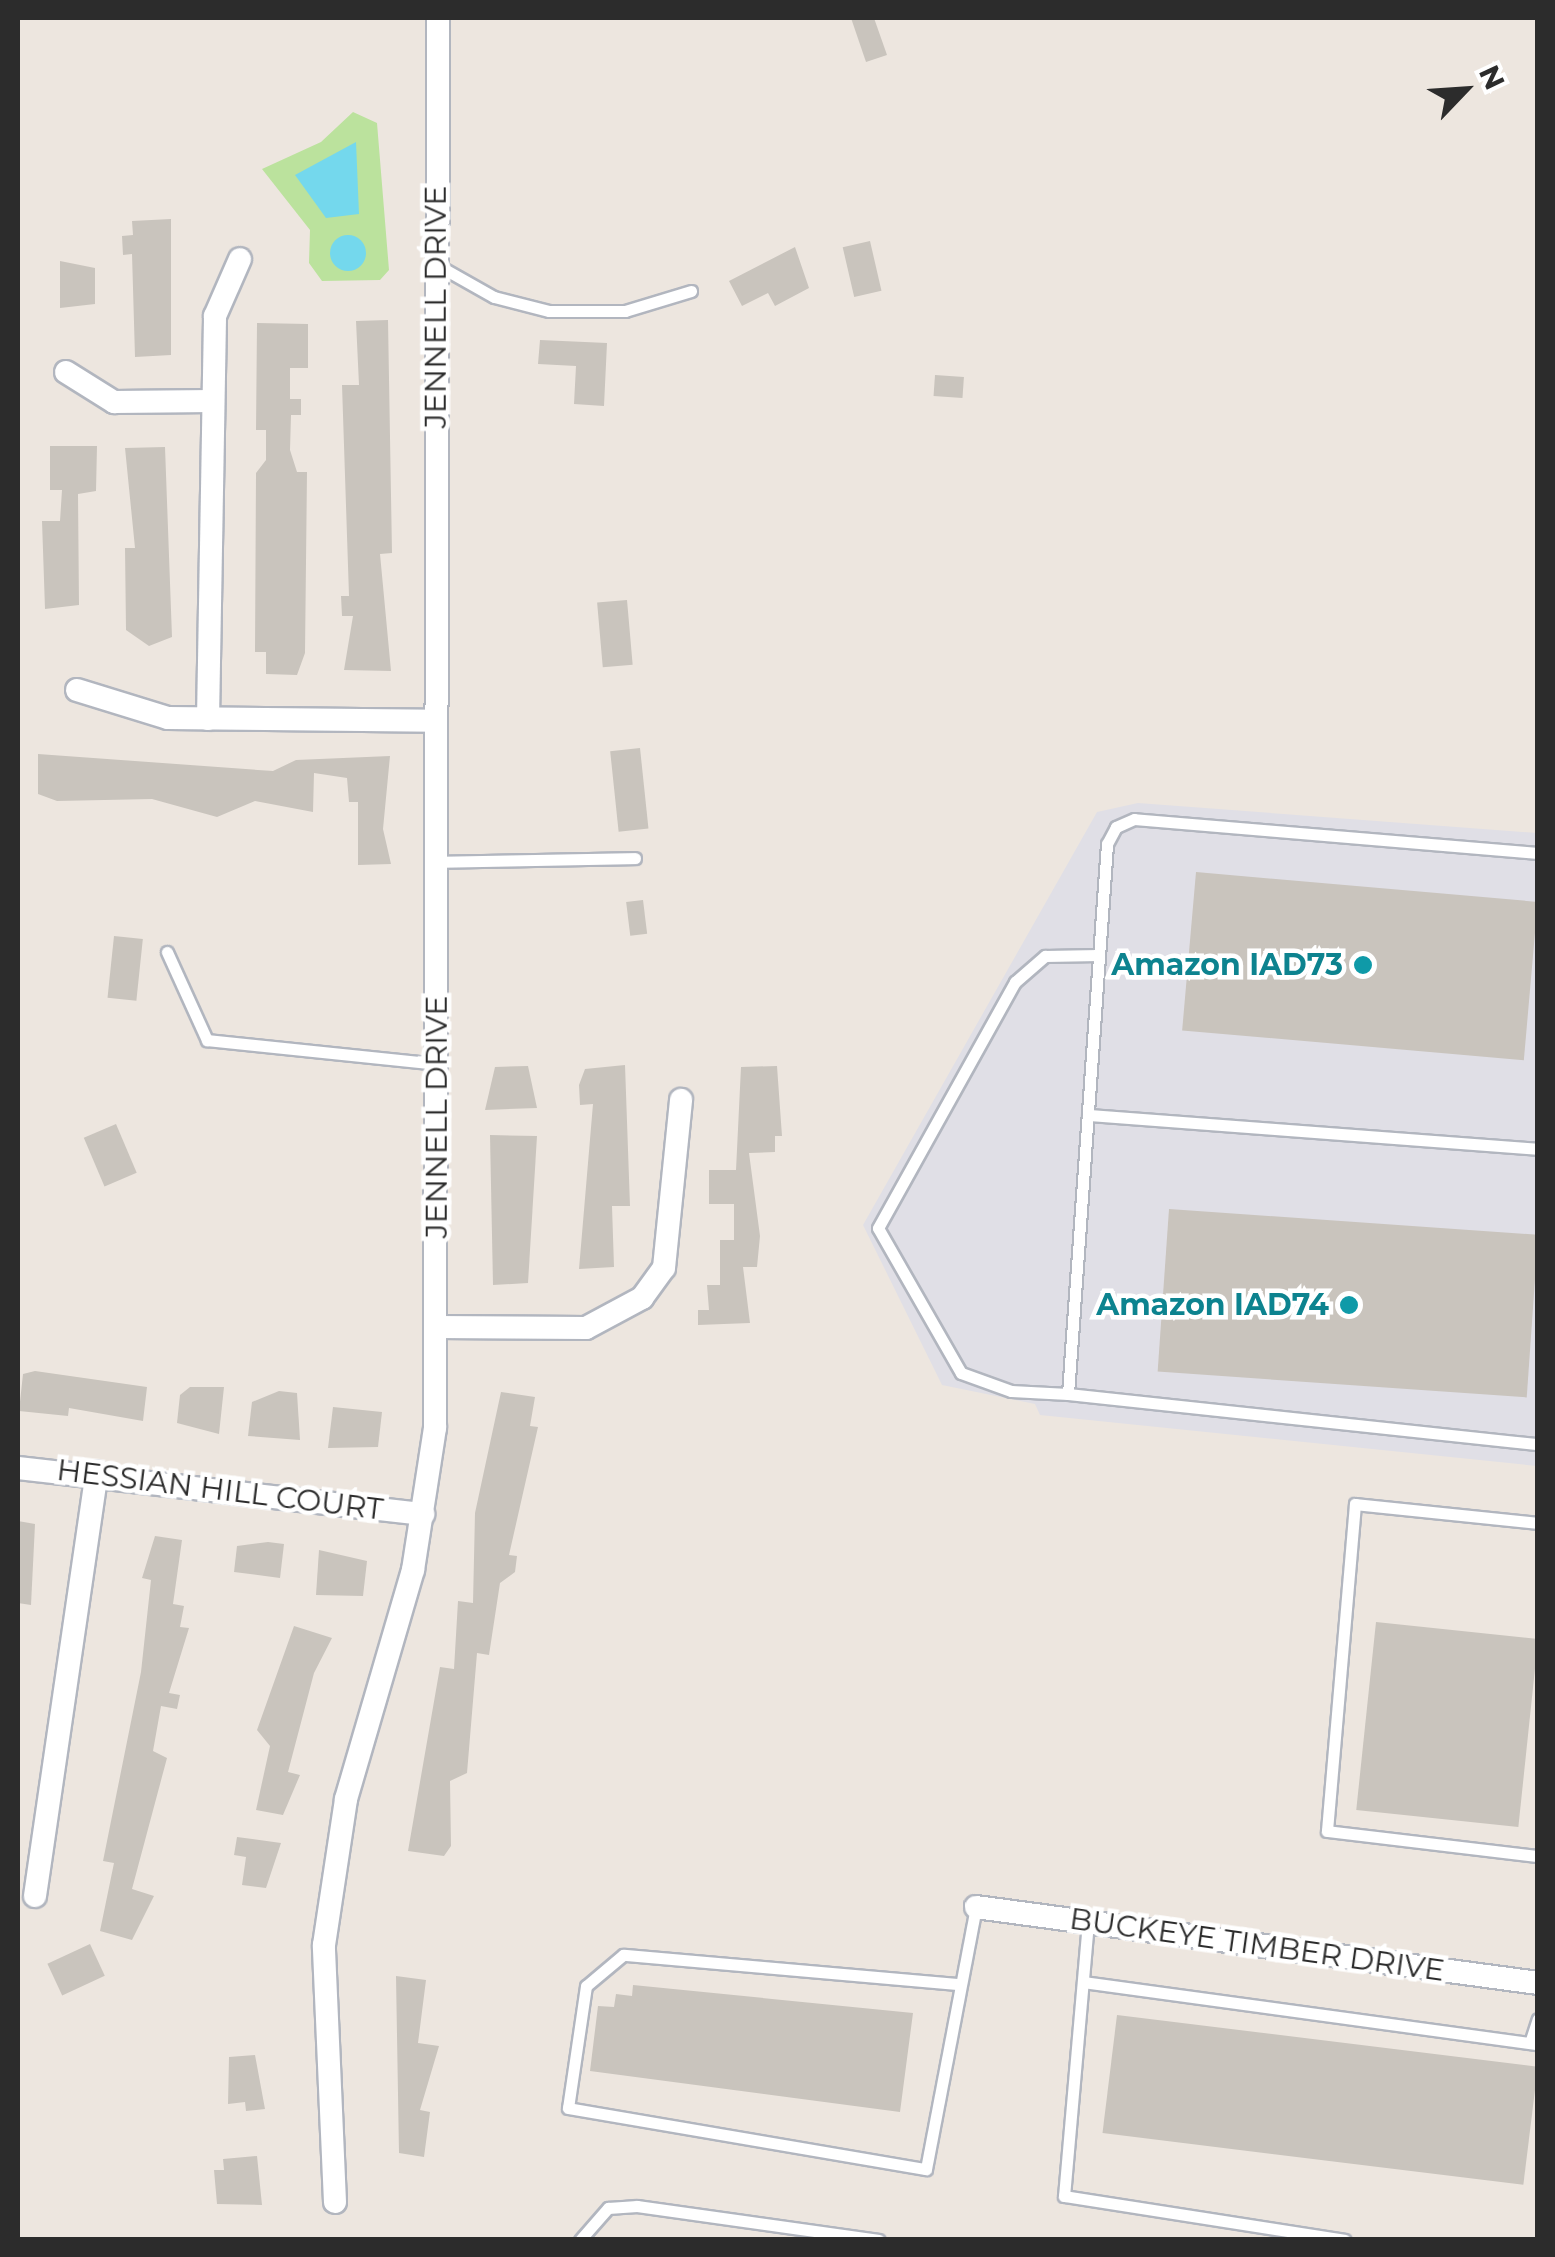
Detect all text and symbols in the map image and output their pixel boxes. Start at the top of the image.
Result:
north arrow [1415,40,1515,140]
text: N [1472,60,1512,95]
street label: JENNELL DRIVE [418,186,454,428]
place label: Amazon IAD73 [1111,947,1343,983]
marker: Amazon IAD73 [1352,954,1374,976]
street label: JENNELL DRIVE [419,996,455,1238]
place label: Amazon IAD74 [1096,1287,1329,1323]
marker: Amazon IAD74 [1338,1294,1360,1316]
street label: HESSIAN HILL COURT [55,1452,385,1528]
street label: BUCKEYE TIMBER DRIVE [1067,1901,1447,1989]

